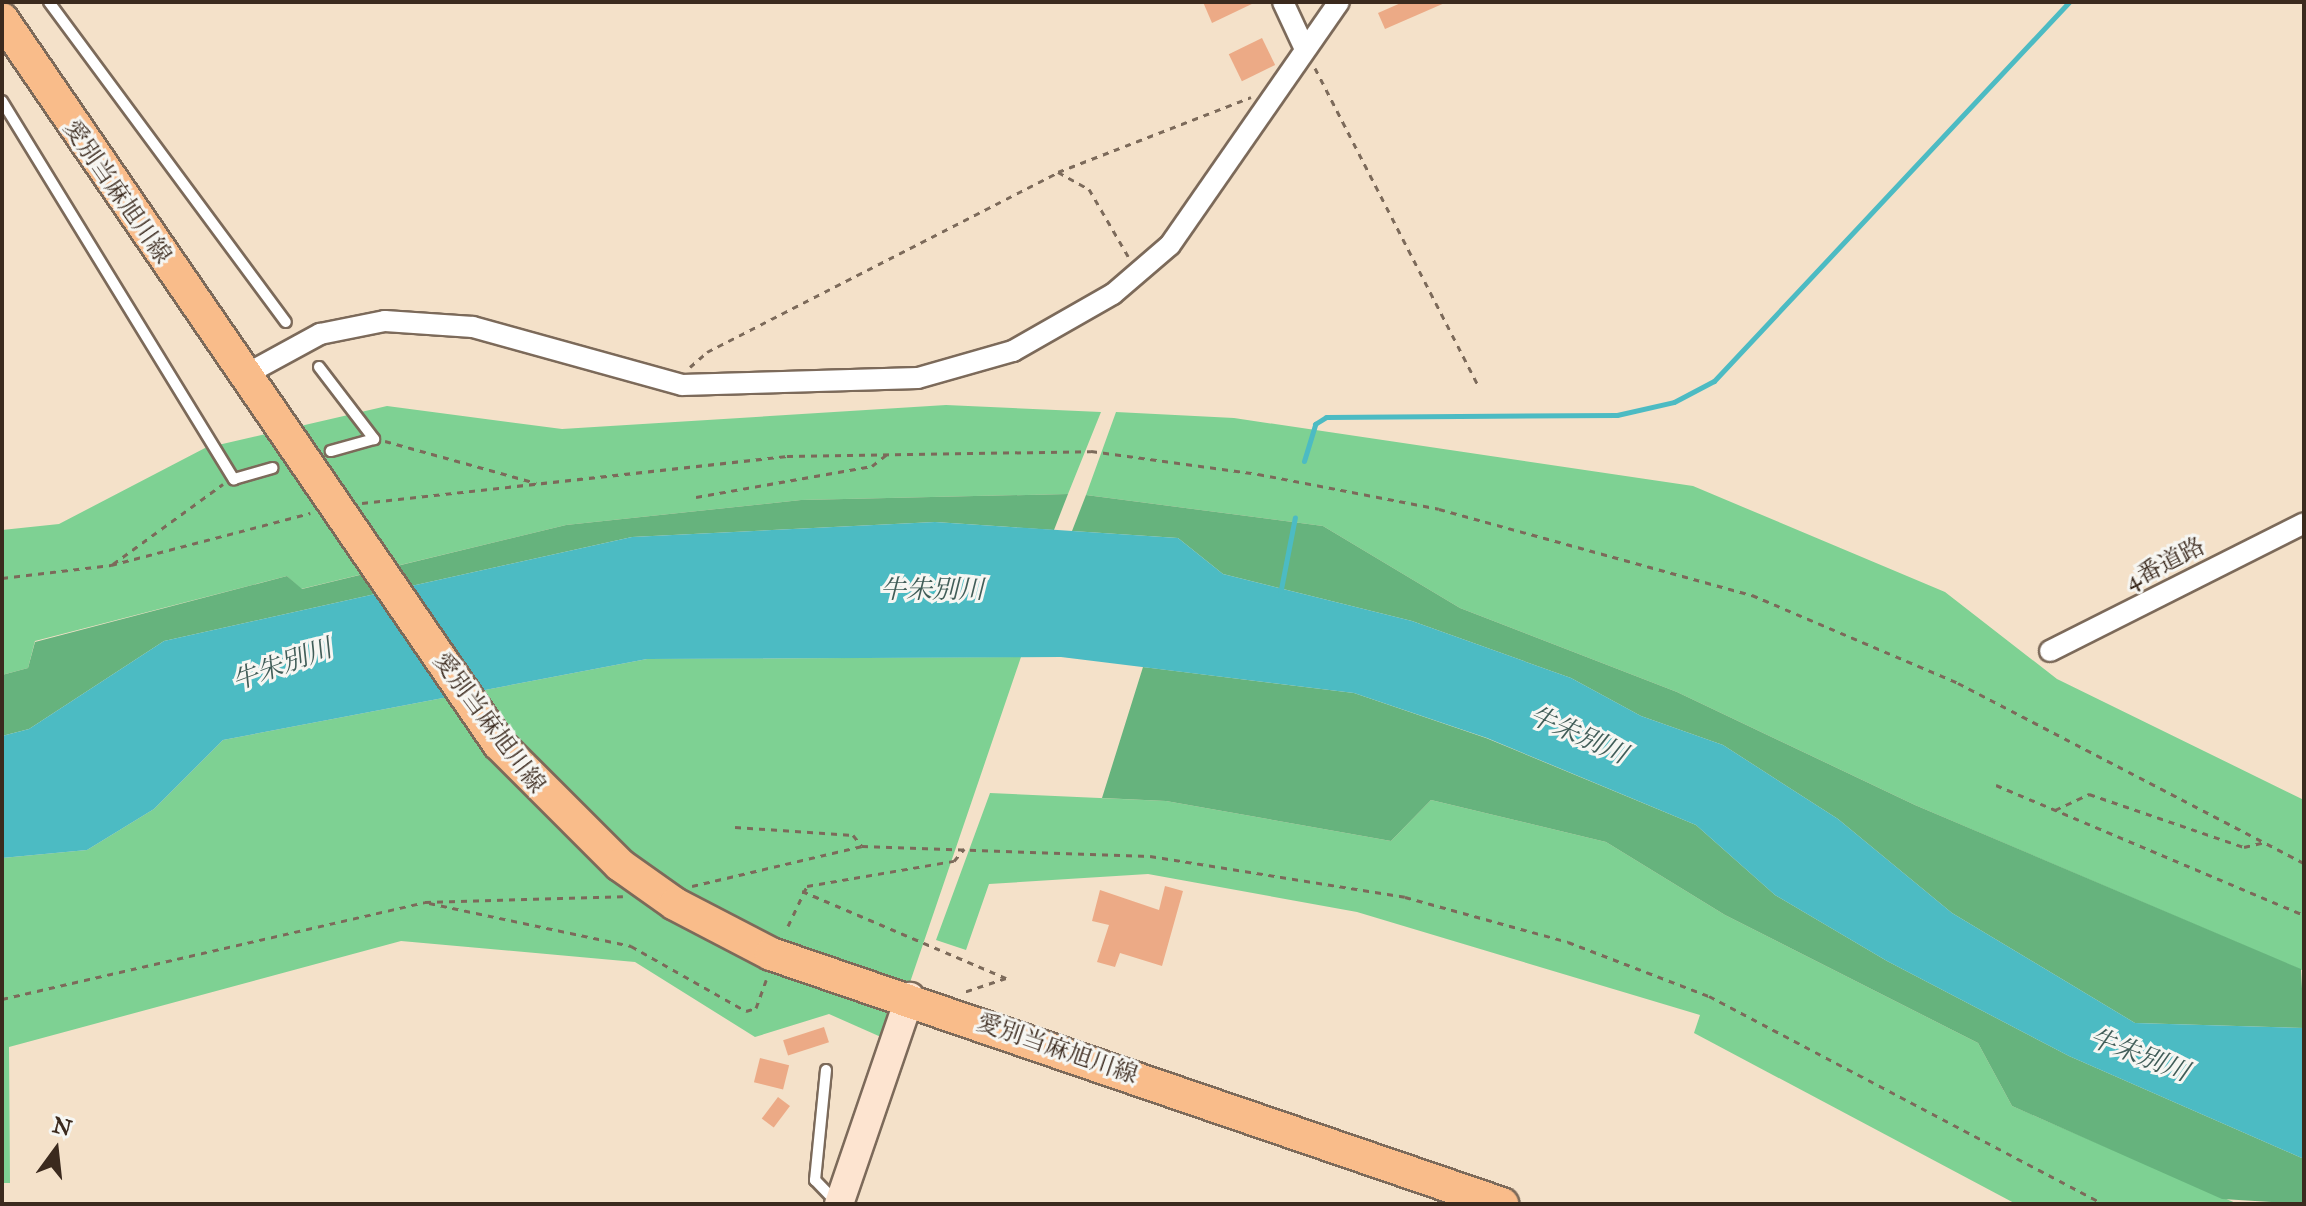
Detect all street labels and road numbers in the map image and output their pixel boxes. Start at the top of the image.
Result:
street label: 愛別当麻旭川線 [57,115,177,269]
street label: 4番道路 [2120,532,2210,596]
street label: 愛別当麻旭川線 [427,647,551,799]
street label: 愛別当麻旭川線 [973,1008,1141,1090]

